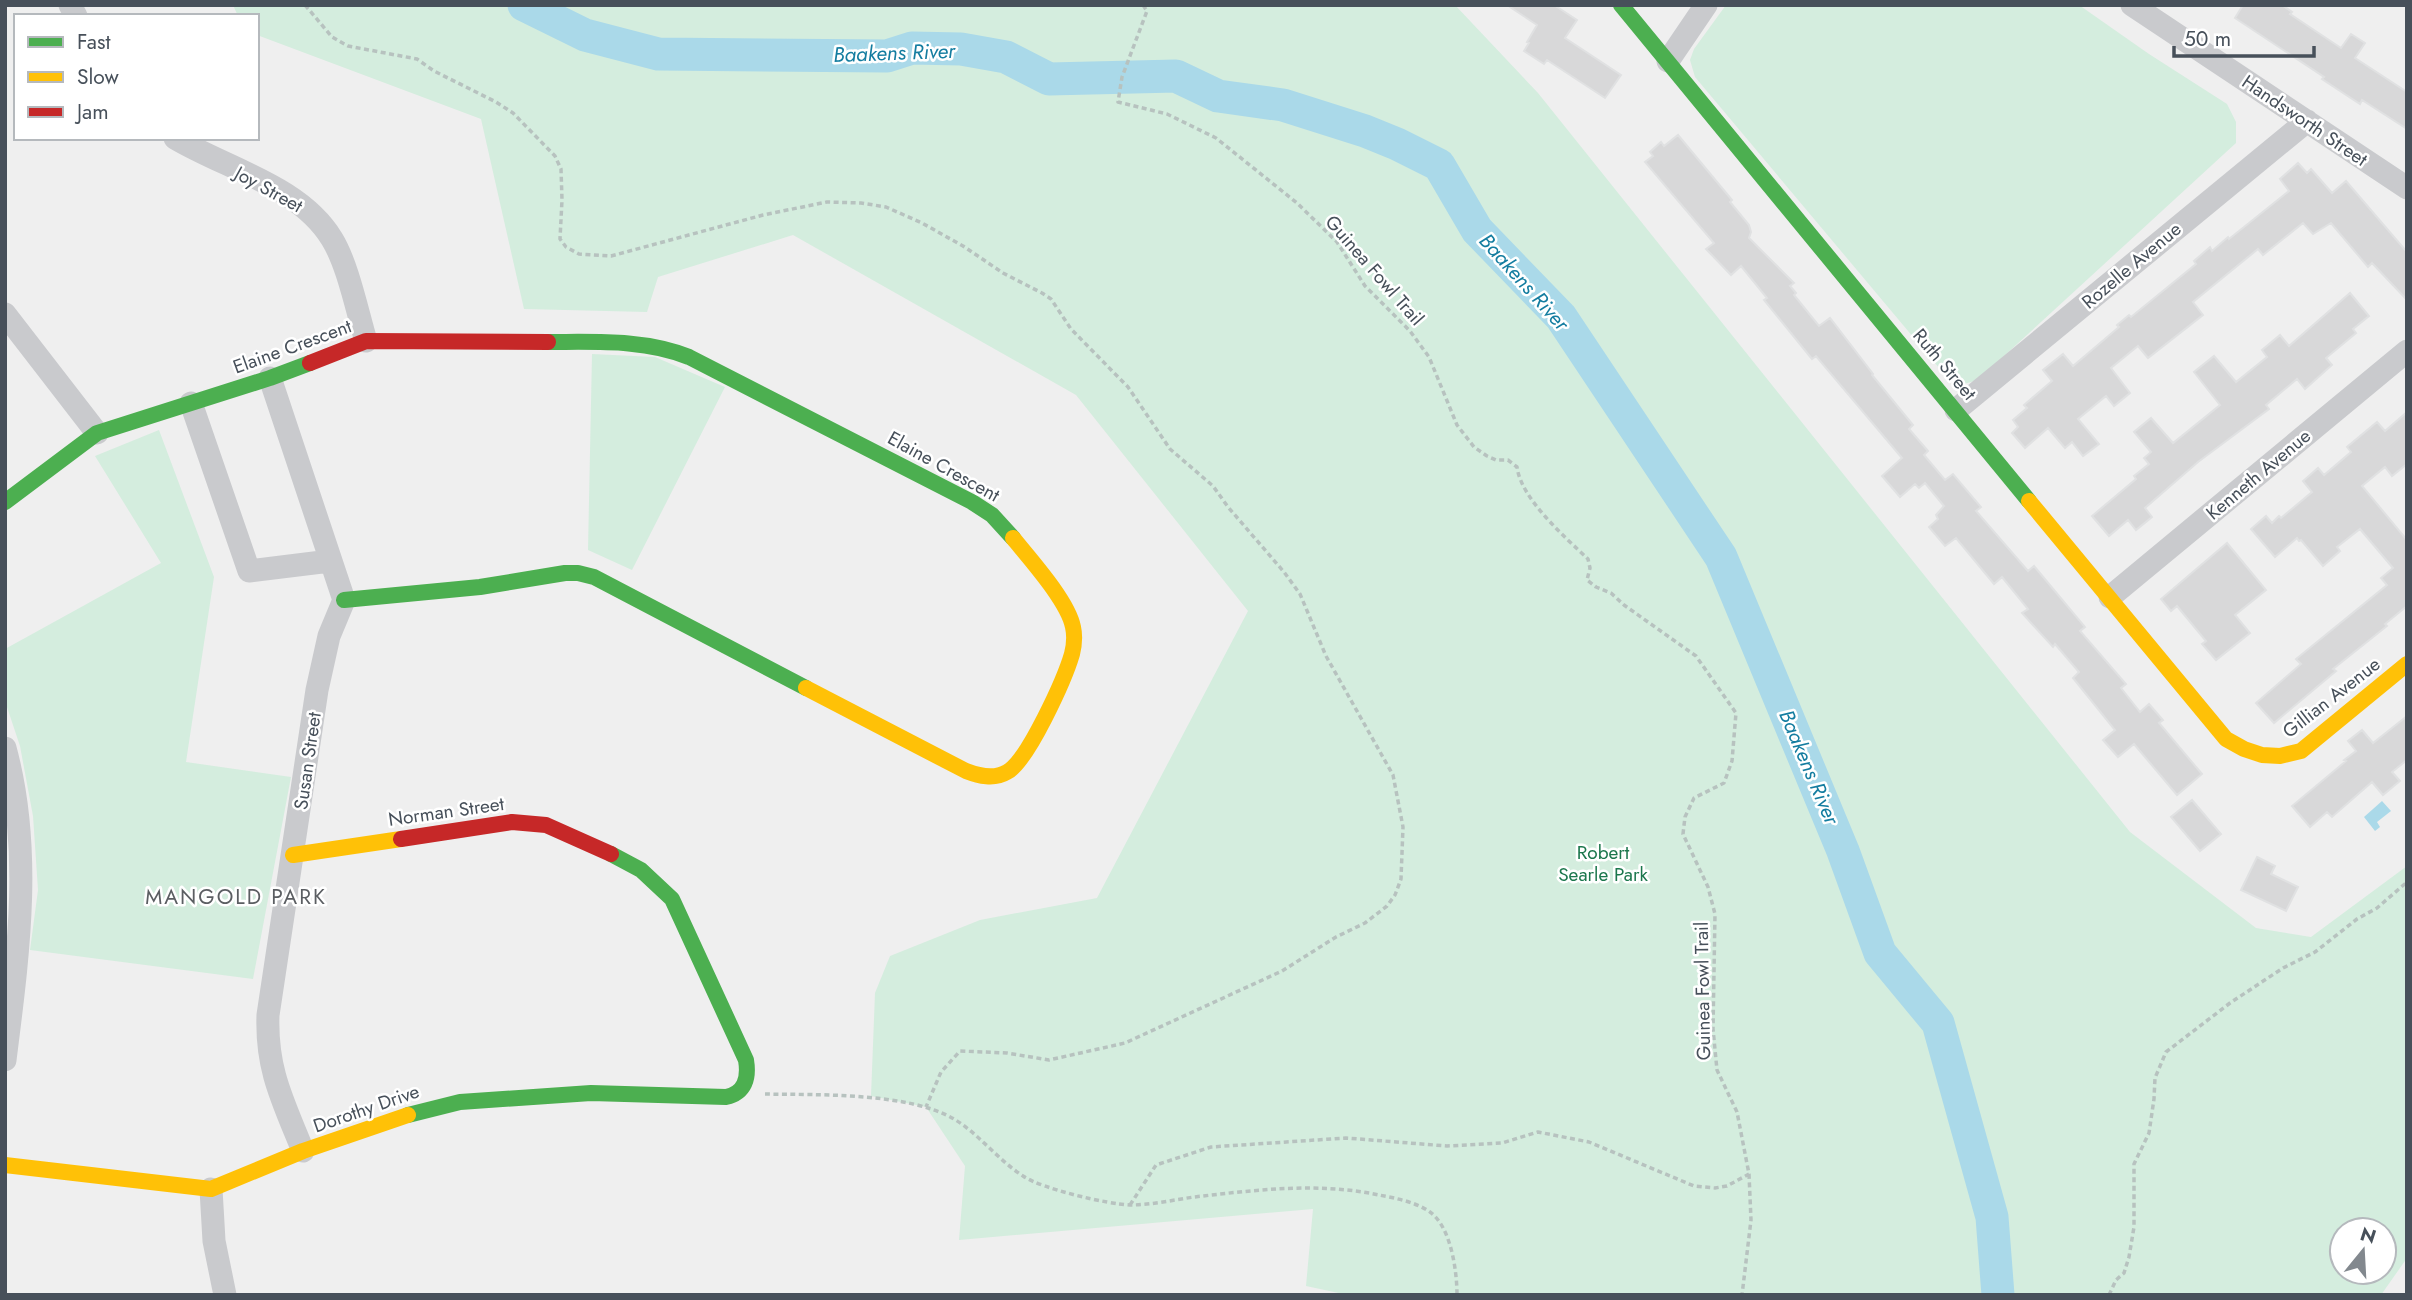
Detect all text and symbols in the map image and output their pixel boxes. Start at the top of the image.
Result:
legend [14,14,259,140]
scale bar [2174,14,2314,58]
text: 50 m [2184,24,2231,54]
text: Fast [77,27,110,57]
water label: Baakens River [833,36,956,70]
text: Slow [77,62,119,92]
street label: Handsworth Street [2237,68,2373,173]
text: Jam [74,97,109,127]
street label: Joy Street [227,158,308,219]
street label: Guinea Fowl Trail [1319,209,1430,331]
street label: Rozelle Avenue [2076,216,2187,315]
water label: Baakens River [1472,227,1577,338]
street label: Elaine Crescent [229,312,356,380]
street label: Ruth Street [1907,323,1983,406]
street label: Kenneth Avenue [2200,422,2317,526]
street label: Elaine Crescent [883,424,1005,509]
street label: Gillian Avenue [2277,651,2386,744]
water label: Baakens River [1771,705,1847,830]
street label: Susan Street [287,710,328,812]
street label: Norman Street [386,790,506,833]
park label: Robert Searle Park [1558,839,1648,888]
district label: MANGOLD PARK [145,882,327,912]
street label: Guinea Fowl Trail [1688,922,1717,1060]
street label: Dorothy Drive [309,1078,423,1139]
north arrow [2328,1216,2398,1286]
text: N [2357,1220,2379,1250]

